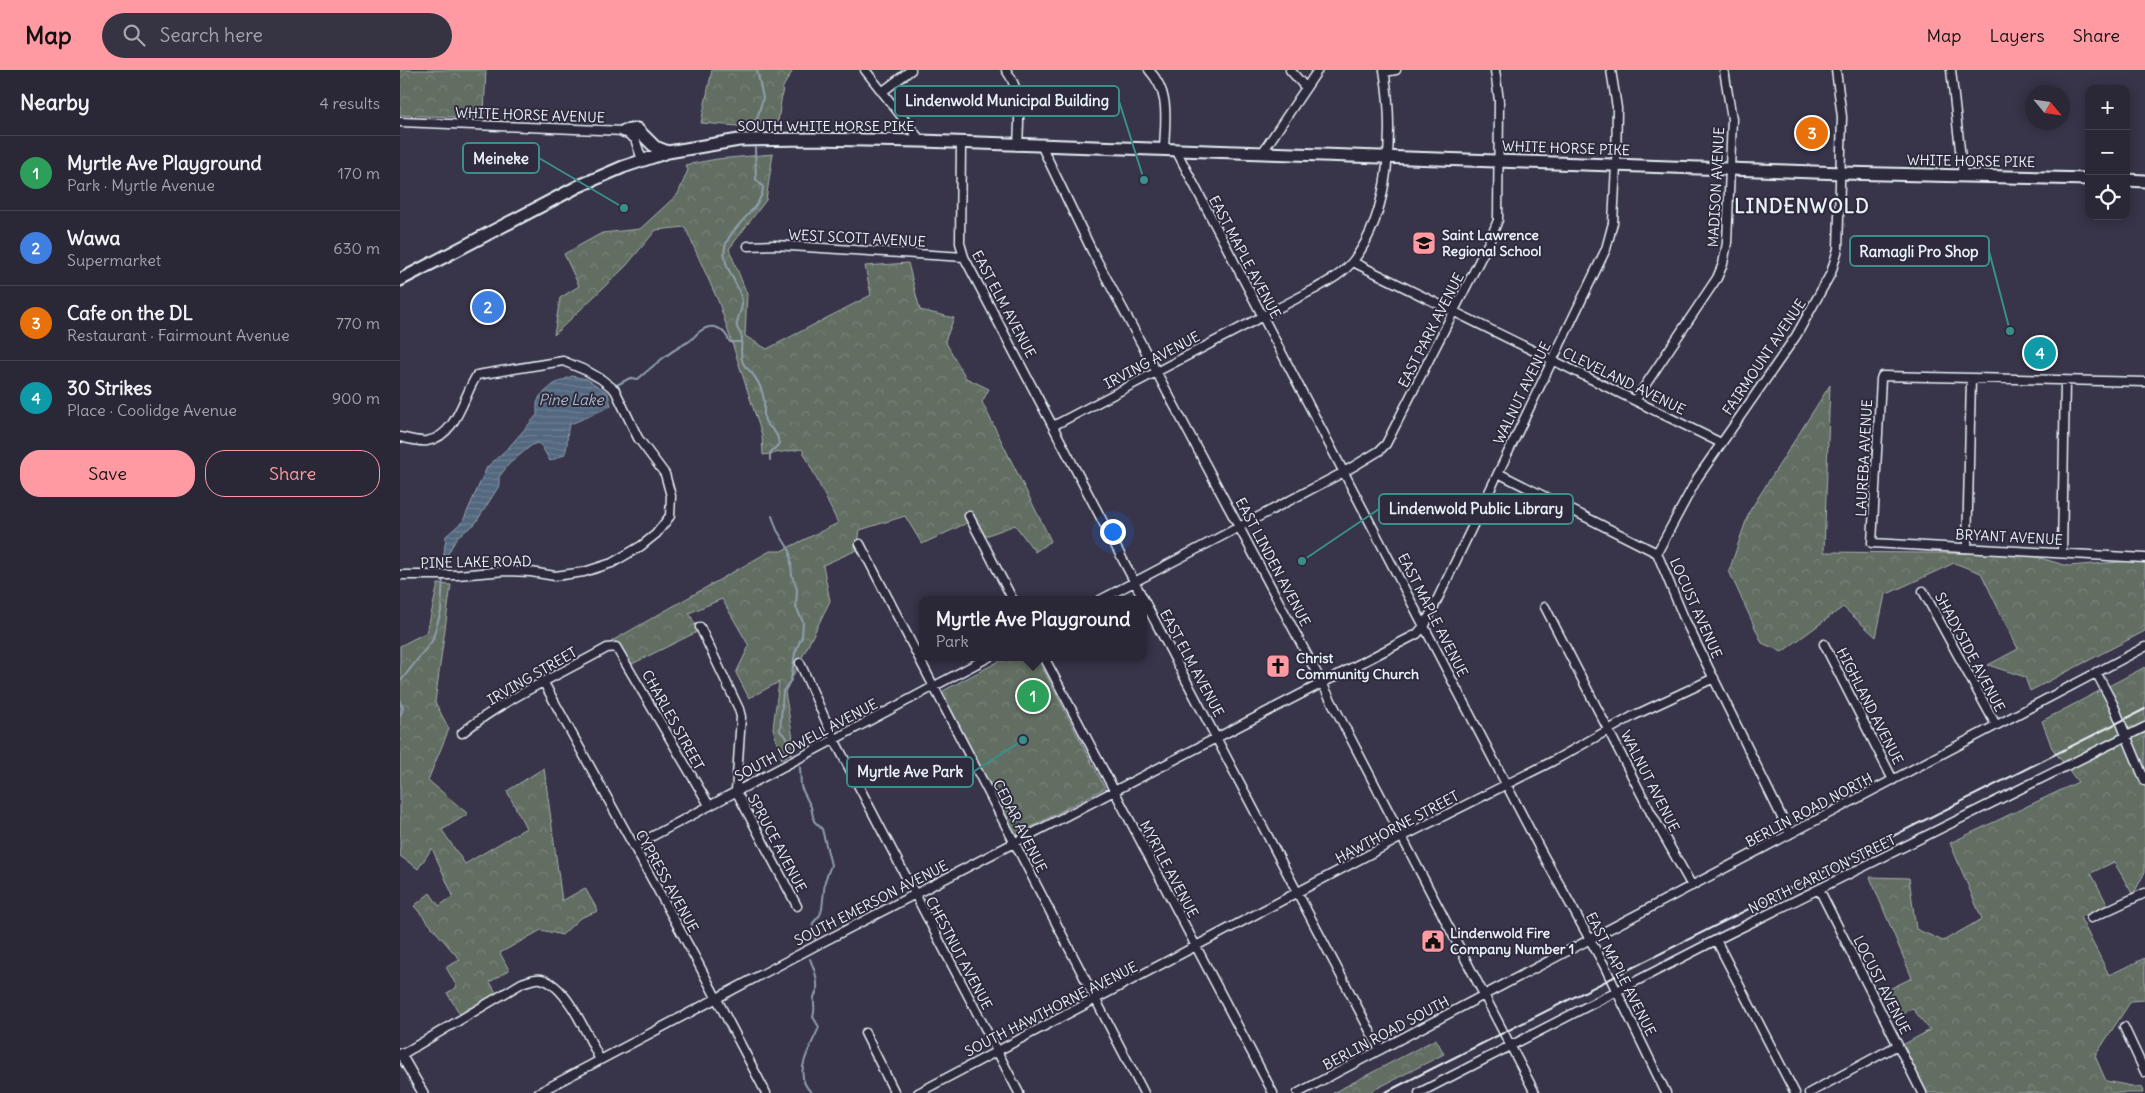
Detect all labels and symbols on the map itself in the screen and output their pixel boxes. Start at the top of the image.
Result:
north arrow [2025,85,2070,130]
callout: Lindenwold Municipal Building [895,86,1119,116]
text: Lindenwold Municipal Building [905,91,1109,111]
street label: WHITE HORSE AVENUE [455,103,605,127]
pin: 3 [1796,114,1828,152]
street label: SOUTH WHITE HORSE PIKE [737,117,915,135]
street label: MADISON AVENUE [1704,126,1728,248]
street label: WHITE HORSE PIKE [1502,137,1630,159]
callout: Meineke [463,143,539,173]
text: Meineke [473,149,529,168]
street label: WHITE HORSE PIKE [1907,151,2035,171]
street label: EAST MAPLE AVENUE [1205,192,1285,322]
district label: LINDENWOLD [1734,194,1870,218]
street label: WEST SCOTT AVENUE [788,225,926,251]
place label: Saint Lawrence Regional School [1442,226,1541,260]
school or university icon: Saint Lawrence Regional School [1411,230,1437,256]
callout: Ramagli Pro Shop [1850,236,1989,266]
text: Ramagli Pro Shop [1859,242,1979,262]
street label: EAST ELM AVENUE [968,247,1040,361]
street label: EAST PARK AVENUE [1394,270,1468,390]
pin: 2 [472,288,504,326]
street label: FAIRMOUNT AVENUE [1718,295,1810,419]
street label: IRVING AVENUE [1101,327,1203,393]
pin: 4 [2024,334,2056,372]
street label: WALNUT AVENUE [1489,339,1555,447]
street label: CLEVELAND AVENUE [1560,343,1688,419]
water label: Pine Lake [539,390,604,409]
street label: LAUREBA AVENUE [1852,399,1876,517]
callout: Lindenwold Public Library [1379,494,1573,524]
street label: EAST LINDEN AVENUE [1231,495,1315,629]
text: Lindenwold Public Library [1389,499,1563,519]
your location [1100,519,1126,545]
street label: BRYANT AVENUE [1955,525,2063,549]
street label: EAST MAPLE AVENUE [1394,550,1472,680]
street label: PINE LAKE ROAD [420,552,532,572]
street label: LOCUST AVENUE [1666,555,1726,661]
street label: SHADYSIDE AVENUE [1931,589,2009,715]
street label: EAST ELM AVENUE [1156,606,1228,720]
street label: IRVING STREET [484,643,580,709]
street label: HIGHLAND AVENUE [1833,645,1907,767]
place label: Christ Community Church [1296,649,1419,683]
church icon: Christ Community Church [1265,653,1291,679]
street label: CHARLES STREET [638,667,708,773]
pin: 1 [1017,677,1049,715]
street label: SOUTH LOWELL AVENUE [731,695,881,785]
street label: WALNUT AVENUE [1617,727,1683,835]
callout: Myrtle Ave Park [847,757,973,787]
text: Myrtle Ave Park [857,762,963,782]
street label: BERLIN ROAD NORTH [1742,769,1876,851]
street label: CEDAR AVENUE [989,777,1051,875]
street label: HAWTHORNE STREET [1332,787,1462,867]
street label: SPRUCE AVENUE [744,791,810,895]
street label: MYRTLE AVENUE [1136,817,1202,921]
street label: CYPRESS AVENUE [631,827,703,935]
street label: NORTH CARLTON STREET [1745,830,1899,918]
street label: SOUTH EMERSON AVENUE [791,856,951,950]
street label: CHESTNUT AVENUE [922,893,996,1013]
street label: EAST MAPLE AVENUE [1582,909,1660,1039]
place label: Lindenwold Fire Company Number 1 [1450,924,1574,958]
public building icon: Lindenwold Fire Company Number 1 [1420,928,1446,954]
street label: LOCUST AVENUE [1849,933,1915,1037]
street label: SOUTH HAWTHORNE AVENUE [962,957,1140,1061]
street label: BERLIN ROAD SOUTH [1320,992,1452,1074]

